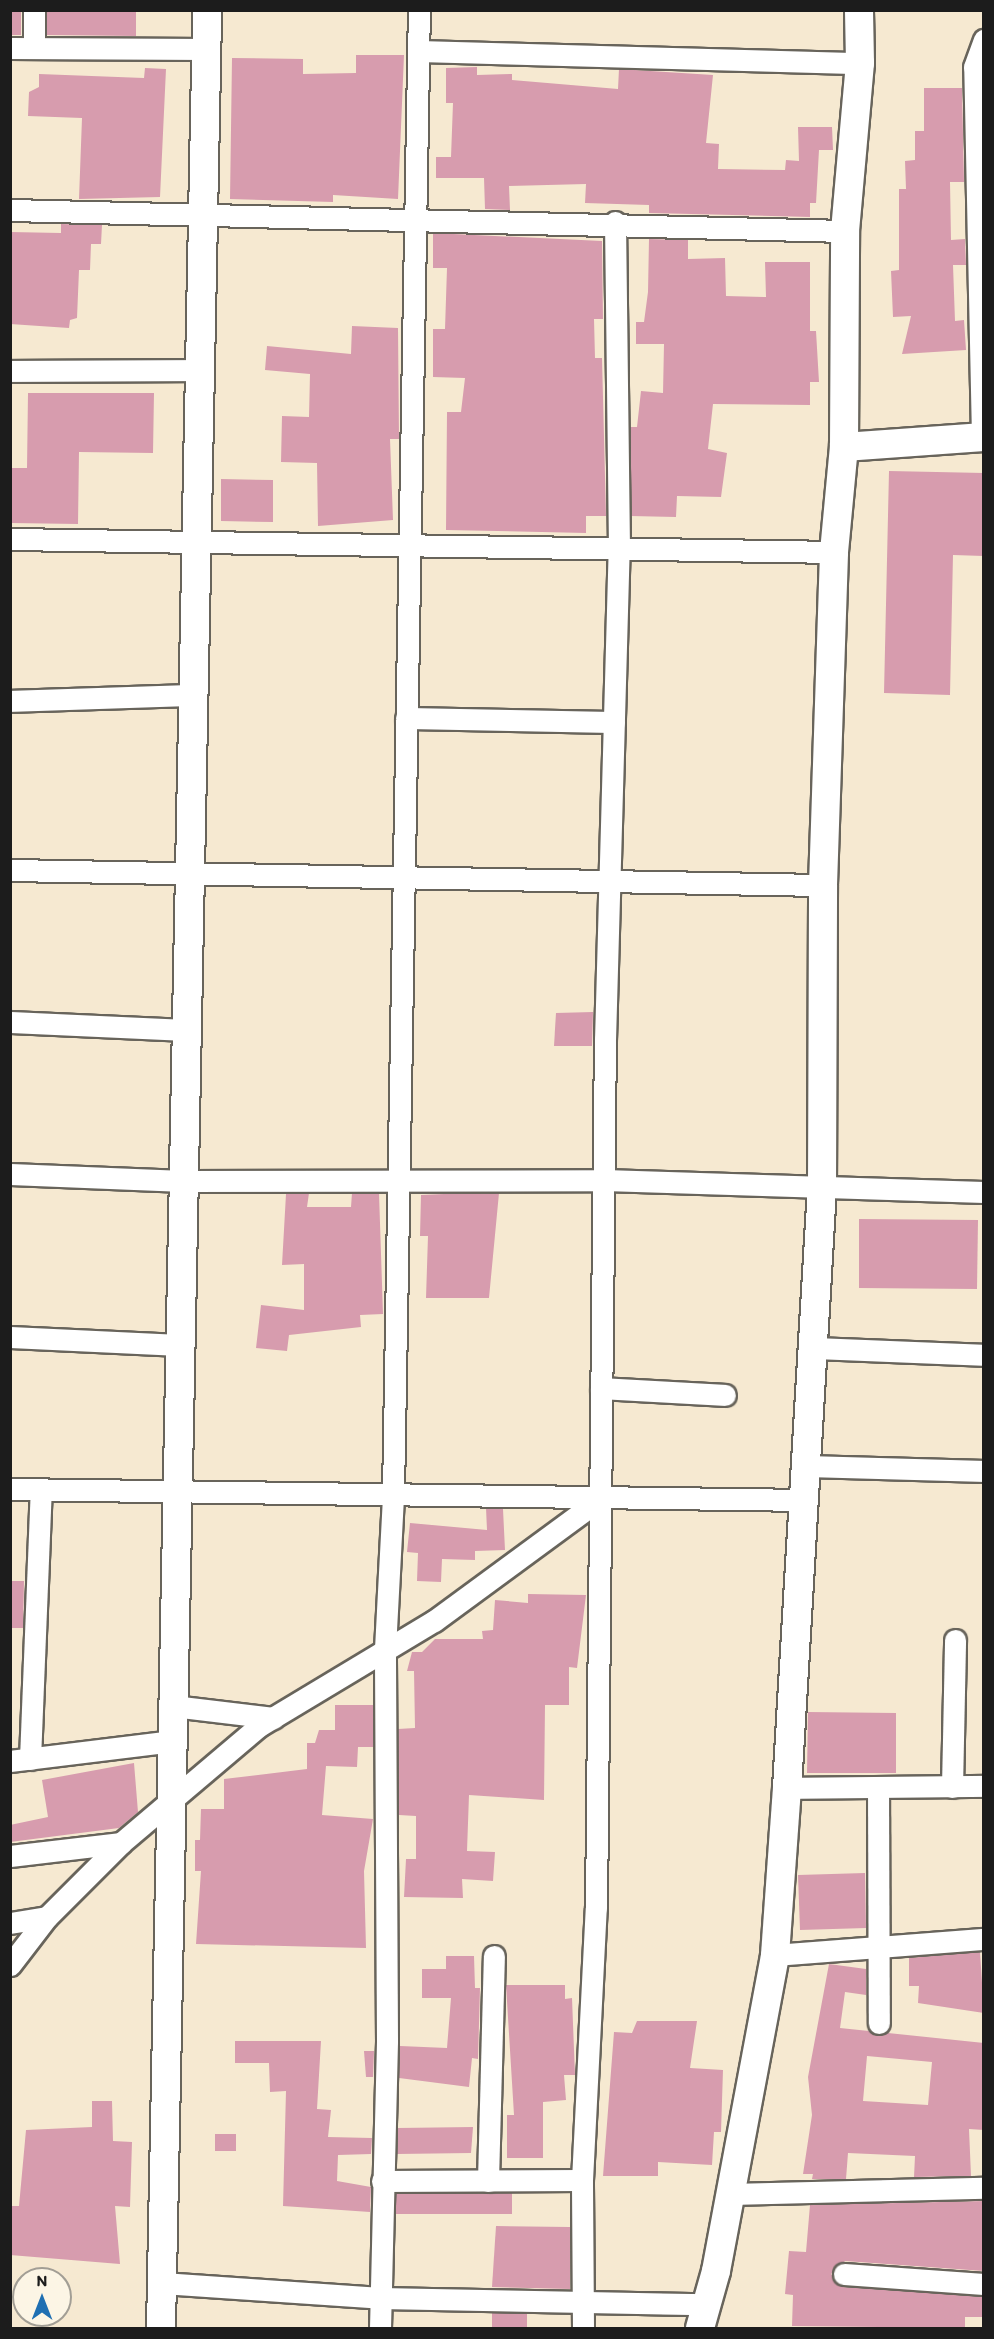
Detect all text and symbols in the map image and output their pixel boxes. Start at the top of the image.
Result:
north arrow [12,2267,72,2327]
text: N [37,2271,47,2290]

